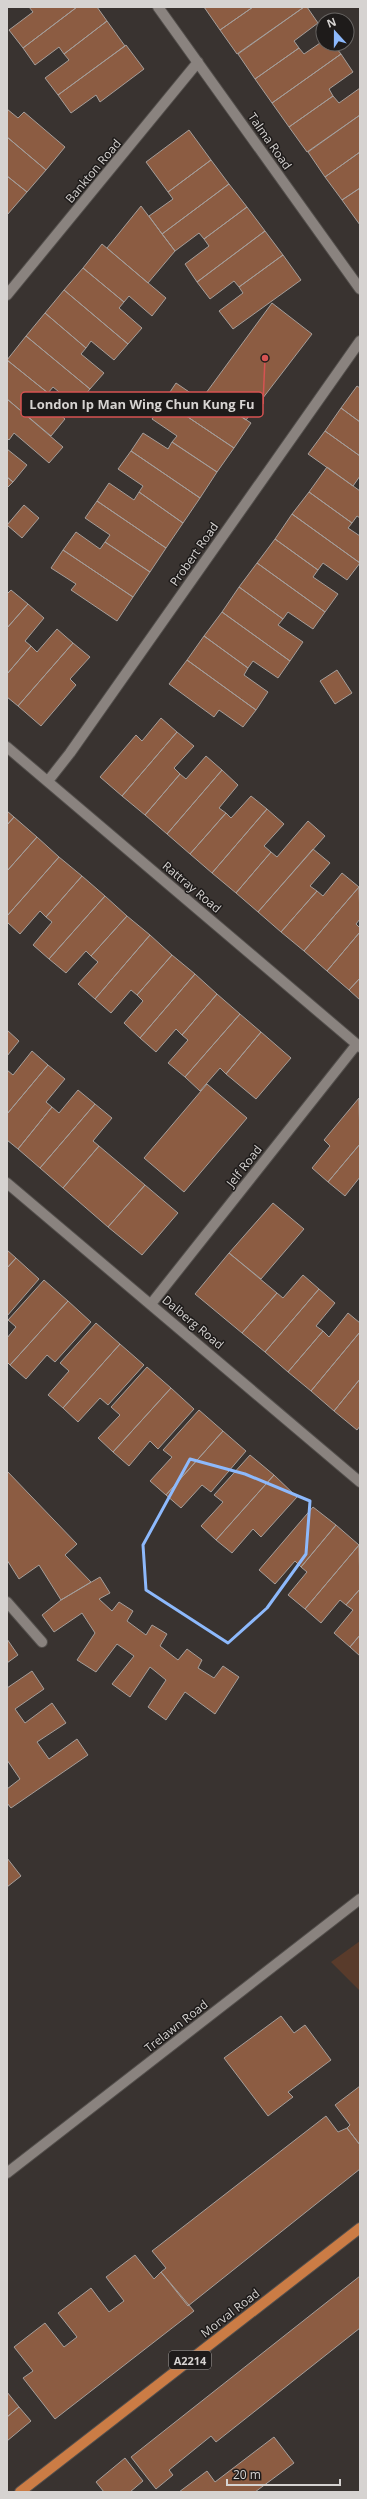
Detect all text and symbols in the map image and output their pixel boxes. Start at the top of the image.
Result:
north arrow [315,12,355,52]
text: N [324,14,338,31]
street label: Talma Road [244,109,296,173]
street label: Bankton Road [61,135,125,207]
callout: London Ip Man Wing Chun Kung Fu [21,392,263,417]
text: London Ip Man Wing Chun Kung Fu [29,395,255,413]
street label: Probert Road [166,519,222,589]
street label: Rattray Road [159,857,225,917]
street label: Jelf Road [222,1142,266,1191]
street label: Dalberg Road [159,1291,227,1353]
street label: Trelawn Road [141,1996,211,2056]
street label: Morval Road [197,2285,263,2341]
road number: A2214 [169,2351,211,2369]
scale bar [227,2461,340,2487]
text: 20 m [233,2466,261,2483]

